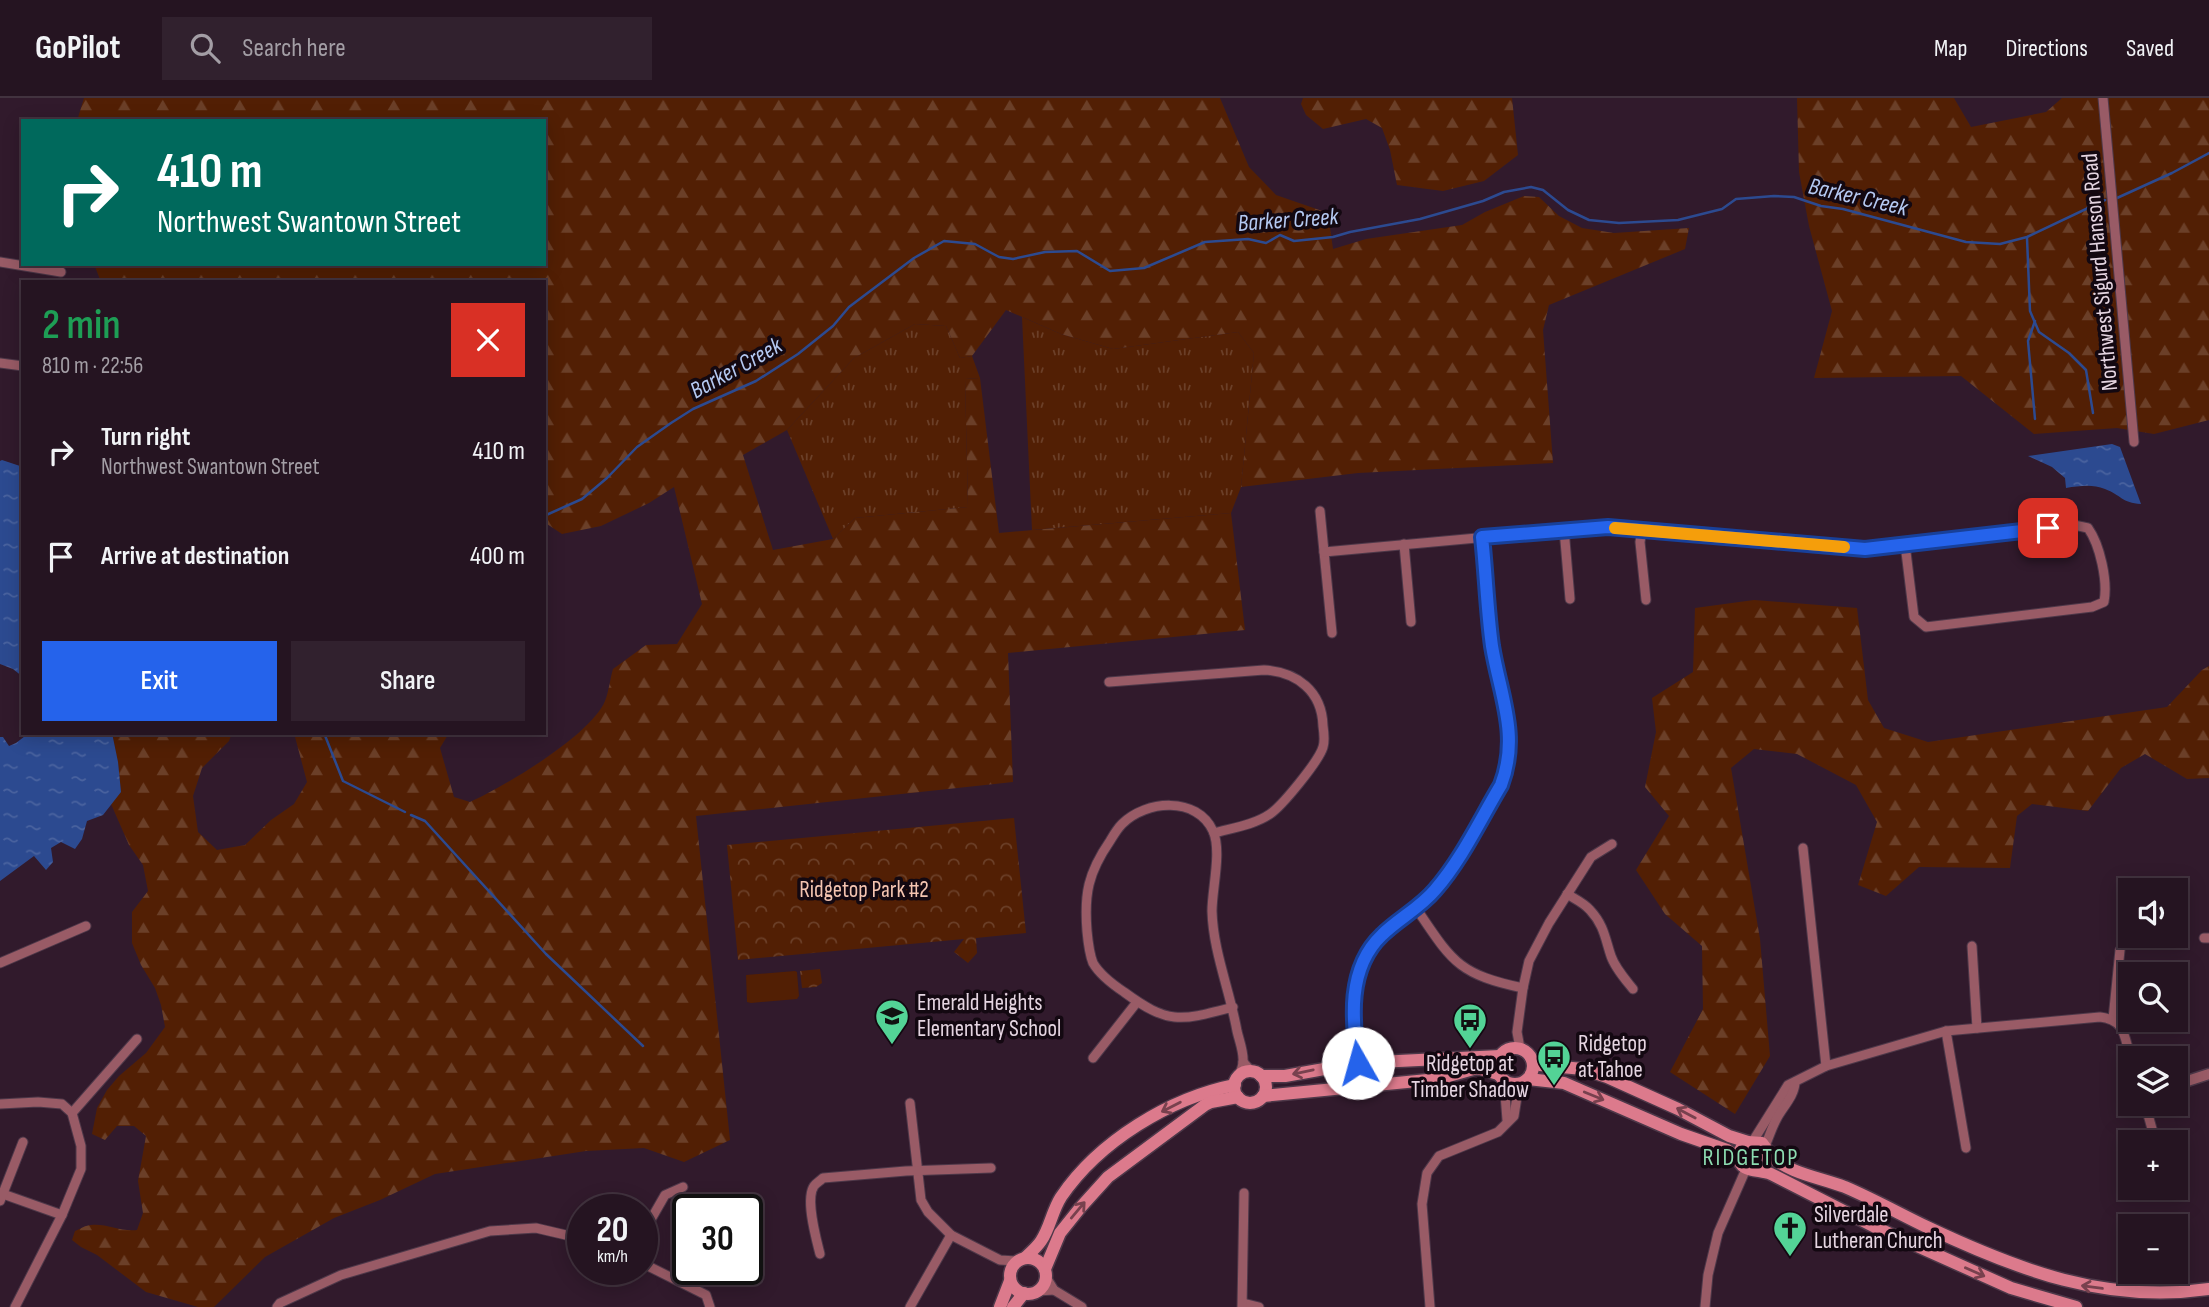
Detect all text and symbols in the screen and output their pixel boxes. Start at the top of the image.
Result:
search box [162,17,652,80]
text: GoPilot [35,28,120,68]
icon: search [186,29,224,67]
text: Search here [242,33,346,64]
text: Map [1934,34,1967,63]
text: Directions [2005,34,2088,63]
text: Saved [2126,34,2174,63]
text: 410 m [157,143,263,202]
icon: right [42,147,133,238]
street label: Northwest Sigurd Hanson Road [2076,152,2124,392]
water label: Barker Creek [1806,172,1911,223]
water label: Barker Creek [1237,202,1340,238]
text: Northwest Swantown Street [157,203,461,242]
text: 2 min [42,300,121,351]
button: close [451,303,525,377]
water label: Barker Creek [685,330,788,405]
text: 810 m · 22:56 [42,352,143,380]
text: Turn right [101,422,190,453]
icon: right [42,433,80,471]
text: 410 m [473,436,525,467]
text: Northwest Swantown Street [101,453,320,481]
pin [2018,498,2078,558]
icon: arrive [2029,509,2067,547]
icon: arrive [42,538,80,576]
text: Arrive at destination [101,541,289,572]
text: 400 m [470,541,525,572]
button: Exit [42,641,277,721]
button: Share [291,641,525,721]
park label: Ridgetop Park #2 [799,876,929,904]
map controls [2118,878,2188,1284]
button: sound [2118,878,2188,948]
button: search [2118,962,2188,1032]
place label: Emerald Heights Elementary School [917,989,1061,1043]
school or university icon: Emerald Heights Elementary School [873,997,911,1046]
bus stop icon: Ridgetop at Timber Shadow [1451,1001,1489,1050]
position arrow [1321,1026,1395,1100]
place label: Ridgetop at Tahoe [1578,1030,1647,1084]
bus stop icon: Ridgetop at Tahoe [1535,1038,1573,1087]
button: layers [2118,1046,2188,1116]
place label: Ridgetop at Timber Shadow [1411,1050,1529,1104]
one-way arrow [1292,1065,1315,1079]
one-way arrow [1582,1090,1604,1103]
one-way arrow [1161,1100,1181,1114]
one-way arrow [1677,1106,1697,1120]
button: + [2118,1130,2188,1200]
district label: RIDGETOP [1703,1143,1799,1172]
speed limit sign: 30 [672,1194,763,1285]
place label: Silverdale Lutheran Church [1814,1201,1943,1255]
one-way arrow [1071,1202,1086,1220]
text: 20 [597,1209,629,1252]
church icon: Silverdale Lutheran Church [1771,1209,1809,1258]
button: − [2118,1214,2188,1284]
text: km/h [597,1246,628,1267]
one-way arrow [1964,1266,1986,1279]
one-way arrow [2081,1280,2104,1293]

